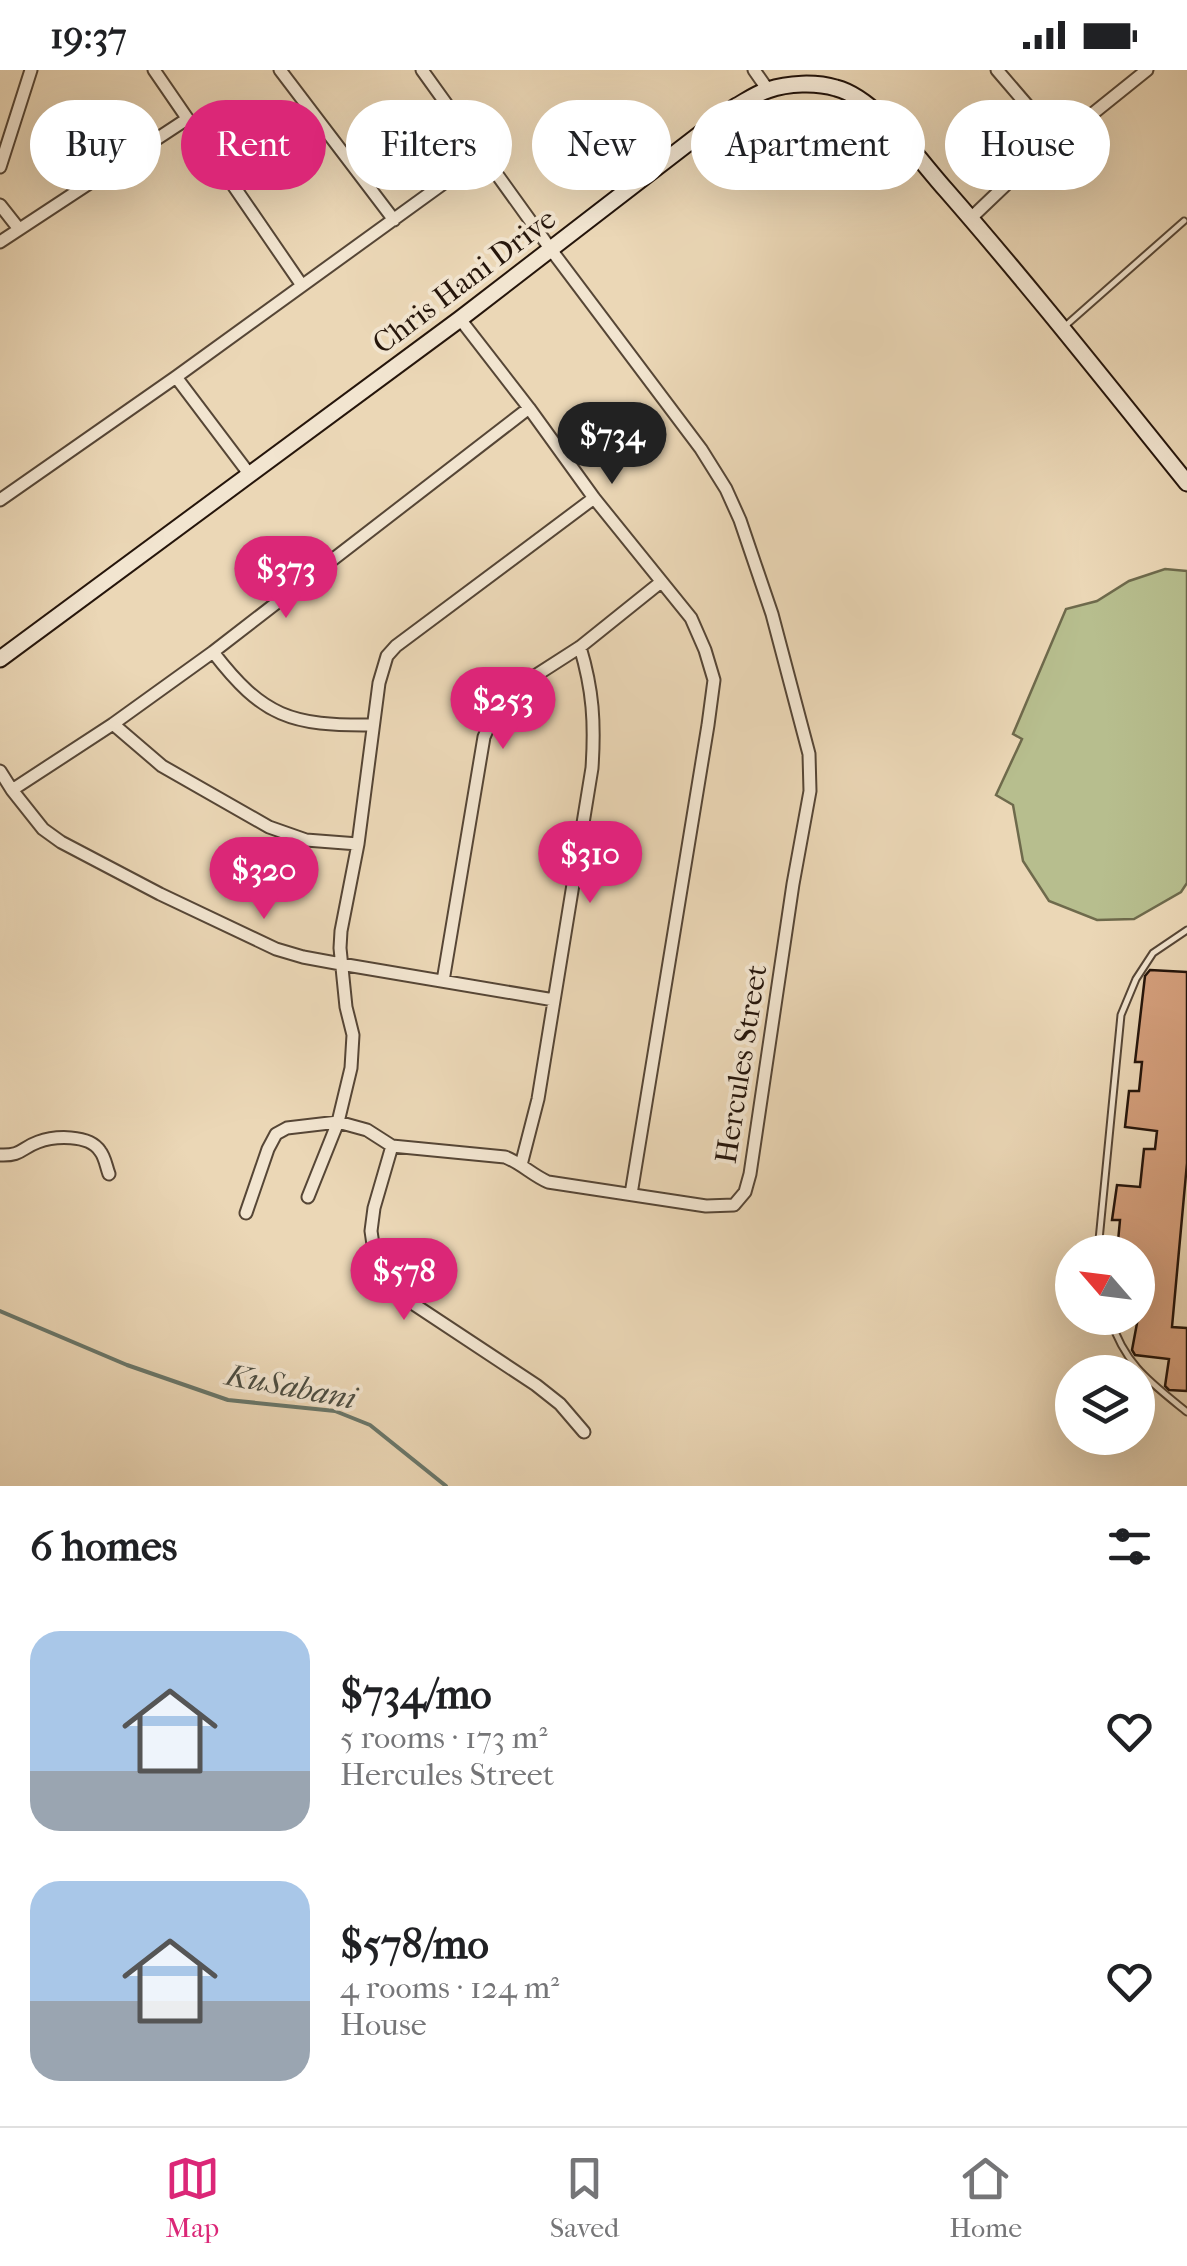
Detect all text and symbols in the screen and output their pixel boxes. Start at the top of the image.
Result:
text: 19:37 [50,13,127,58]
chip: Buy [30,100,161,190]
chip: Rent [181,100,326,190]
chip: Filters [346,100,512,190]
chip: New [532,100,671,190]
chip: Apartment [691,100,925,190]
chip: House [945,100,1110,190]
street label: Chris Hani Drive [366,201,563,362]
pin: $734 [553,402,671,487]
text: $734 [579,416,645,453]
pin: $373 [227,536,345,621]
text: $373 [256,550,316,587]
pin: $253 [444,667,562,752]
text: $253 [472,681,534,718]
pin: $310 [531,821,649,906]
text: $310 [560,835,620,872]
pin: $320 [205,837,323,922]
text: $320 [232,851,296,888]
street label: Hercules Street [709,962,775,1166]
north arrow [1055,1235,1155,1335]
map controls [1055,1235,1155,1455]
pin: $578 [345,1238,463,1323]
text: $578 [373,1252,435,1289]
water label: KuSabani [221,1355,362,1418]
button: layers [1055,1355,1155,1455]
icon: filters [1102,1519,1157,1574]
text: 6 homes [30,1522,177,1571]
text: $734/mo [340,1670,492,1719]
icon: home [110,1671,230,1791]
icon: heart [1102,1704,1157,1759]
text: 5 rooms · 173 m² [340,1719,547,1756]
text: Hercules Street [340,1756,554,1793]
text: $578/mo [340,1920,489,1969]
icon: home [110,1921,230,2041]
icon: heart [1102,1954,1157,2009]
text: 4 rooms · 124 m² [340,1969,559,2006]
text: House [340,2006,427,2043]
tab: Map [165,2151,220,2244]
tab: Saved [550,2151,619,2244]
tab: Home [949,2151,1022,2244]

